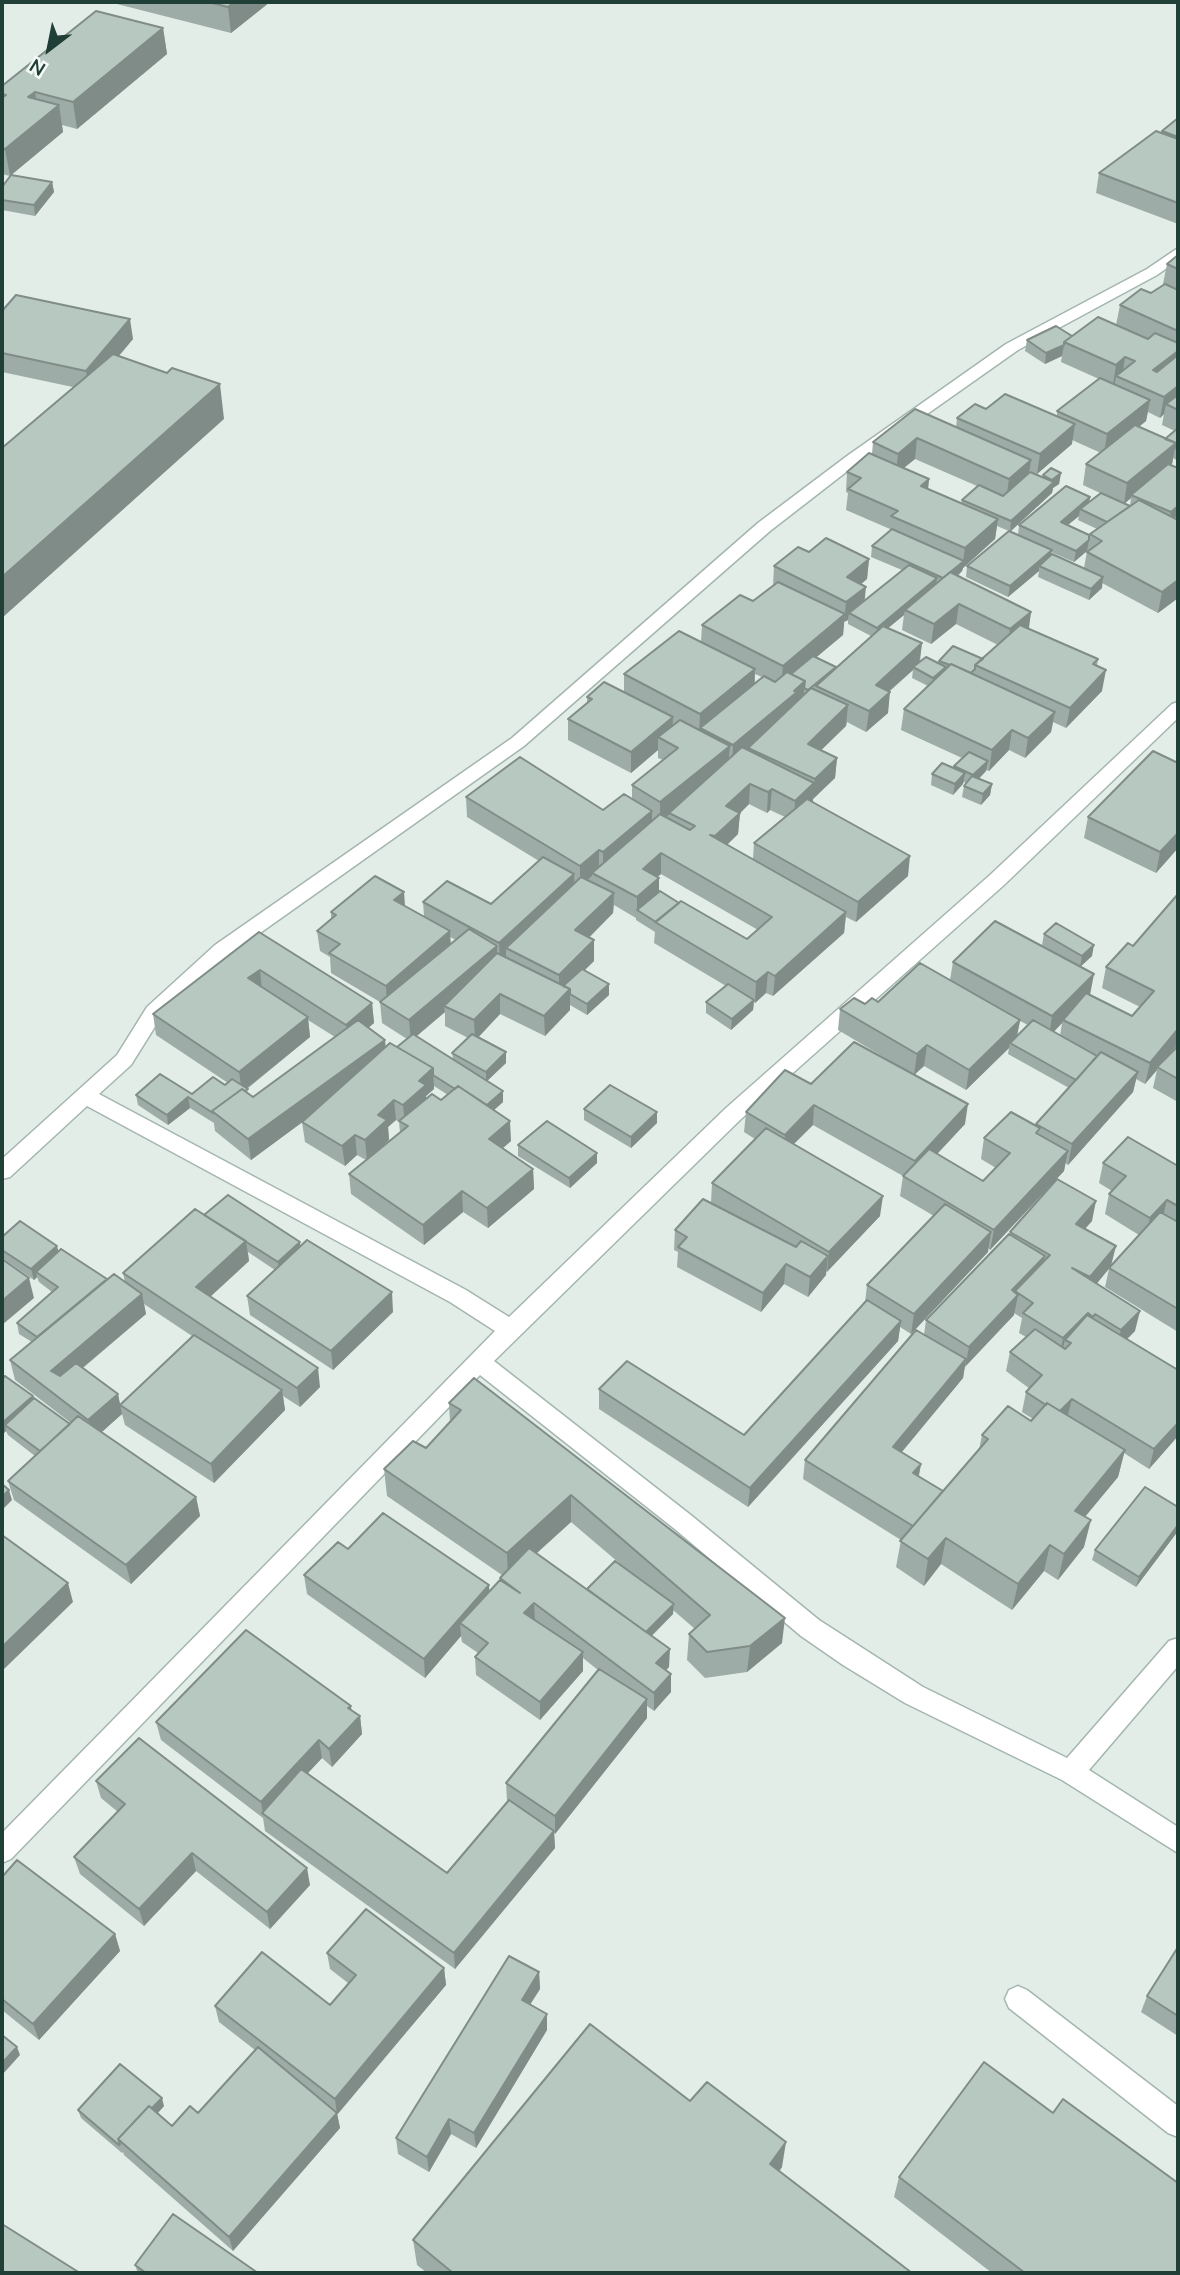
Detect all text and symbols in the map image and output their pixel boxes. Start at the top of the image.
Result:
north arrow [14,14,84,84]
text: N [25,52,51,82]

